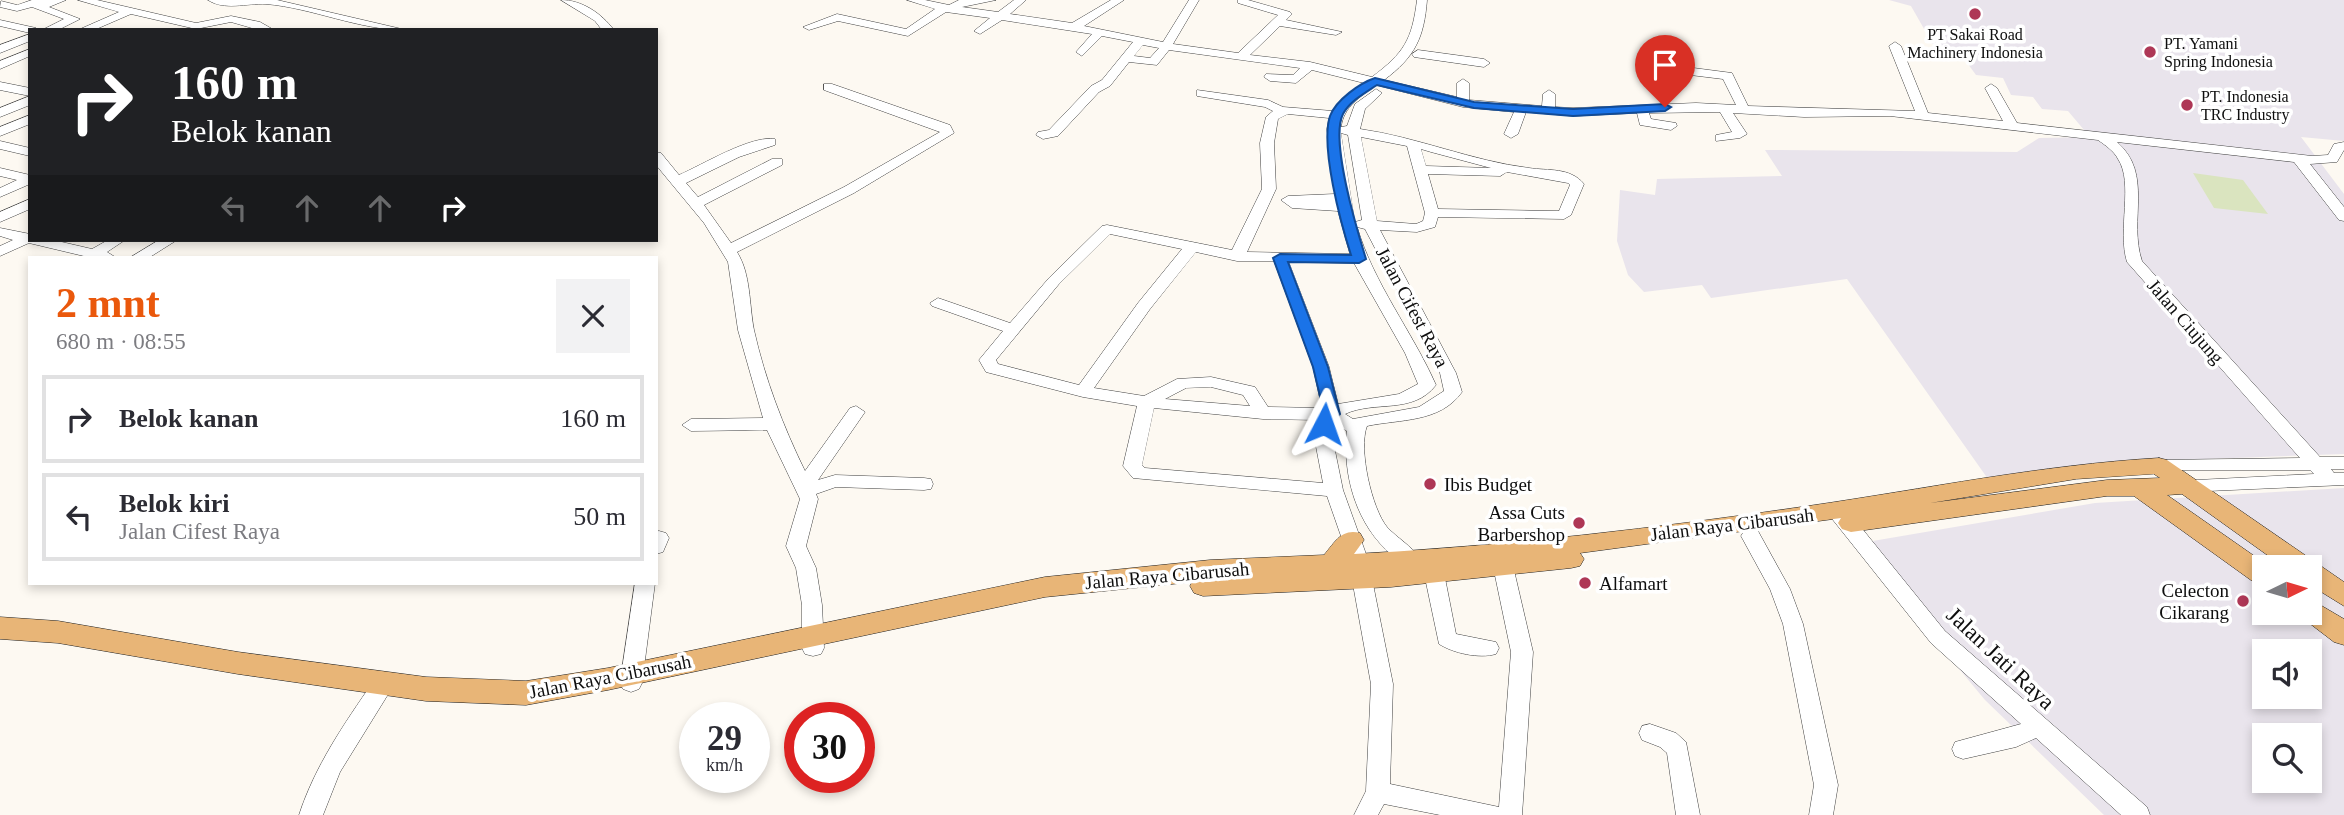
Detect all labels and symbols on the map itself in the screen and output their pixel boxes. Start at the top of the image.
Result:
marker: PT Sakai Road Machinery Indonesia [1967,6,1983,22]
place label: PT Sakai Road Machinery Indonesia [1907,26,2043,62]
pin [1635,35,1695,107]
place label: PT. Yamani Spring Indonesia [2164,35,2273,71]
marker: PT. Yamani Spring Indonesia [2142,44,2158,60]
place label: PT. Indonesia TRC Industry [2201,88,2289,124]
marker: PT. Indonesia TRC Industry [2179,97,2195,113]
street label: Jalan Cifest Raya [1372,244,1453,371]
street label: Jalan Ciujung [2143,275,2228,368]
position arrow [1287,387,1361,461]
place label: Ibis Budget [1444,474,1533,495]
marker: Ibis Budget [1422,476,1438,492]
place label: Assa Cuts Barbershop [1477,502,1565,545]
street label: Jalan Raya Cibarusah [1649,504,1816,545]
marker: Assa Cuts Barbershop [1571,515,1587,531]
north arrow [2252,555,2322,625]
street label: Jalan Raya Cibarusah [1084,558,1250,593]
place label: Alfamart [1599,573,1668,594]
marker: Alfamart [1577,575,1593,591]
place label: Celecton Cikarang [2159,580,2229,623]
marker: Celecton Cikarang [2235,593,2251,609]
street label: Jalan Jati Raya [1942,602,2060,715]
street label: Jalan Raya Cibarusah [527,650,693,703]
speed limit sign: 30 [784,702,875,793]

